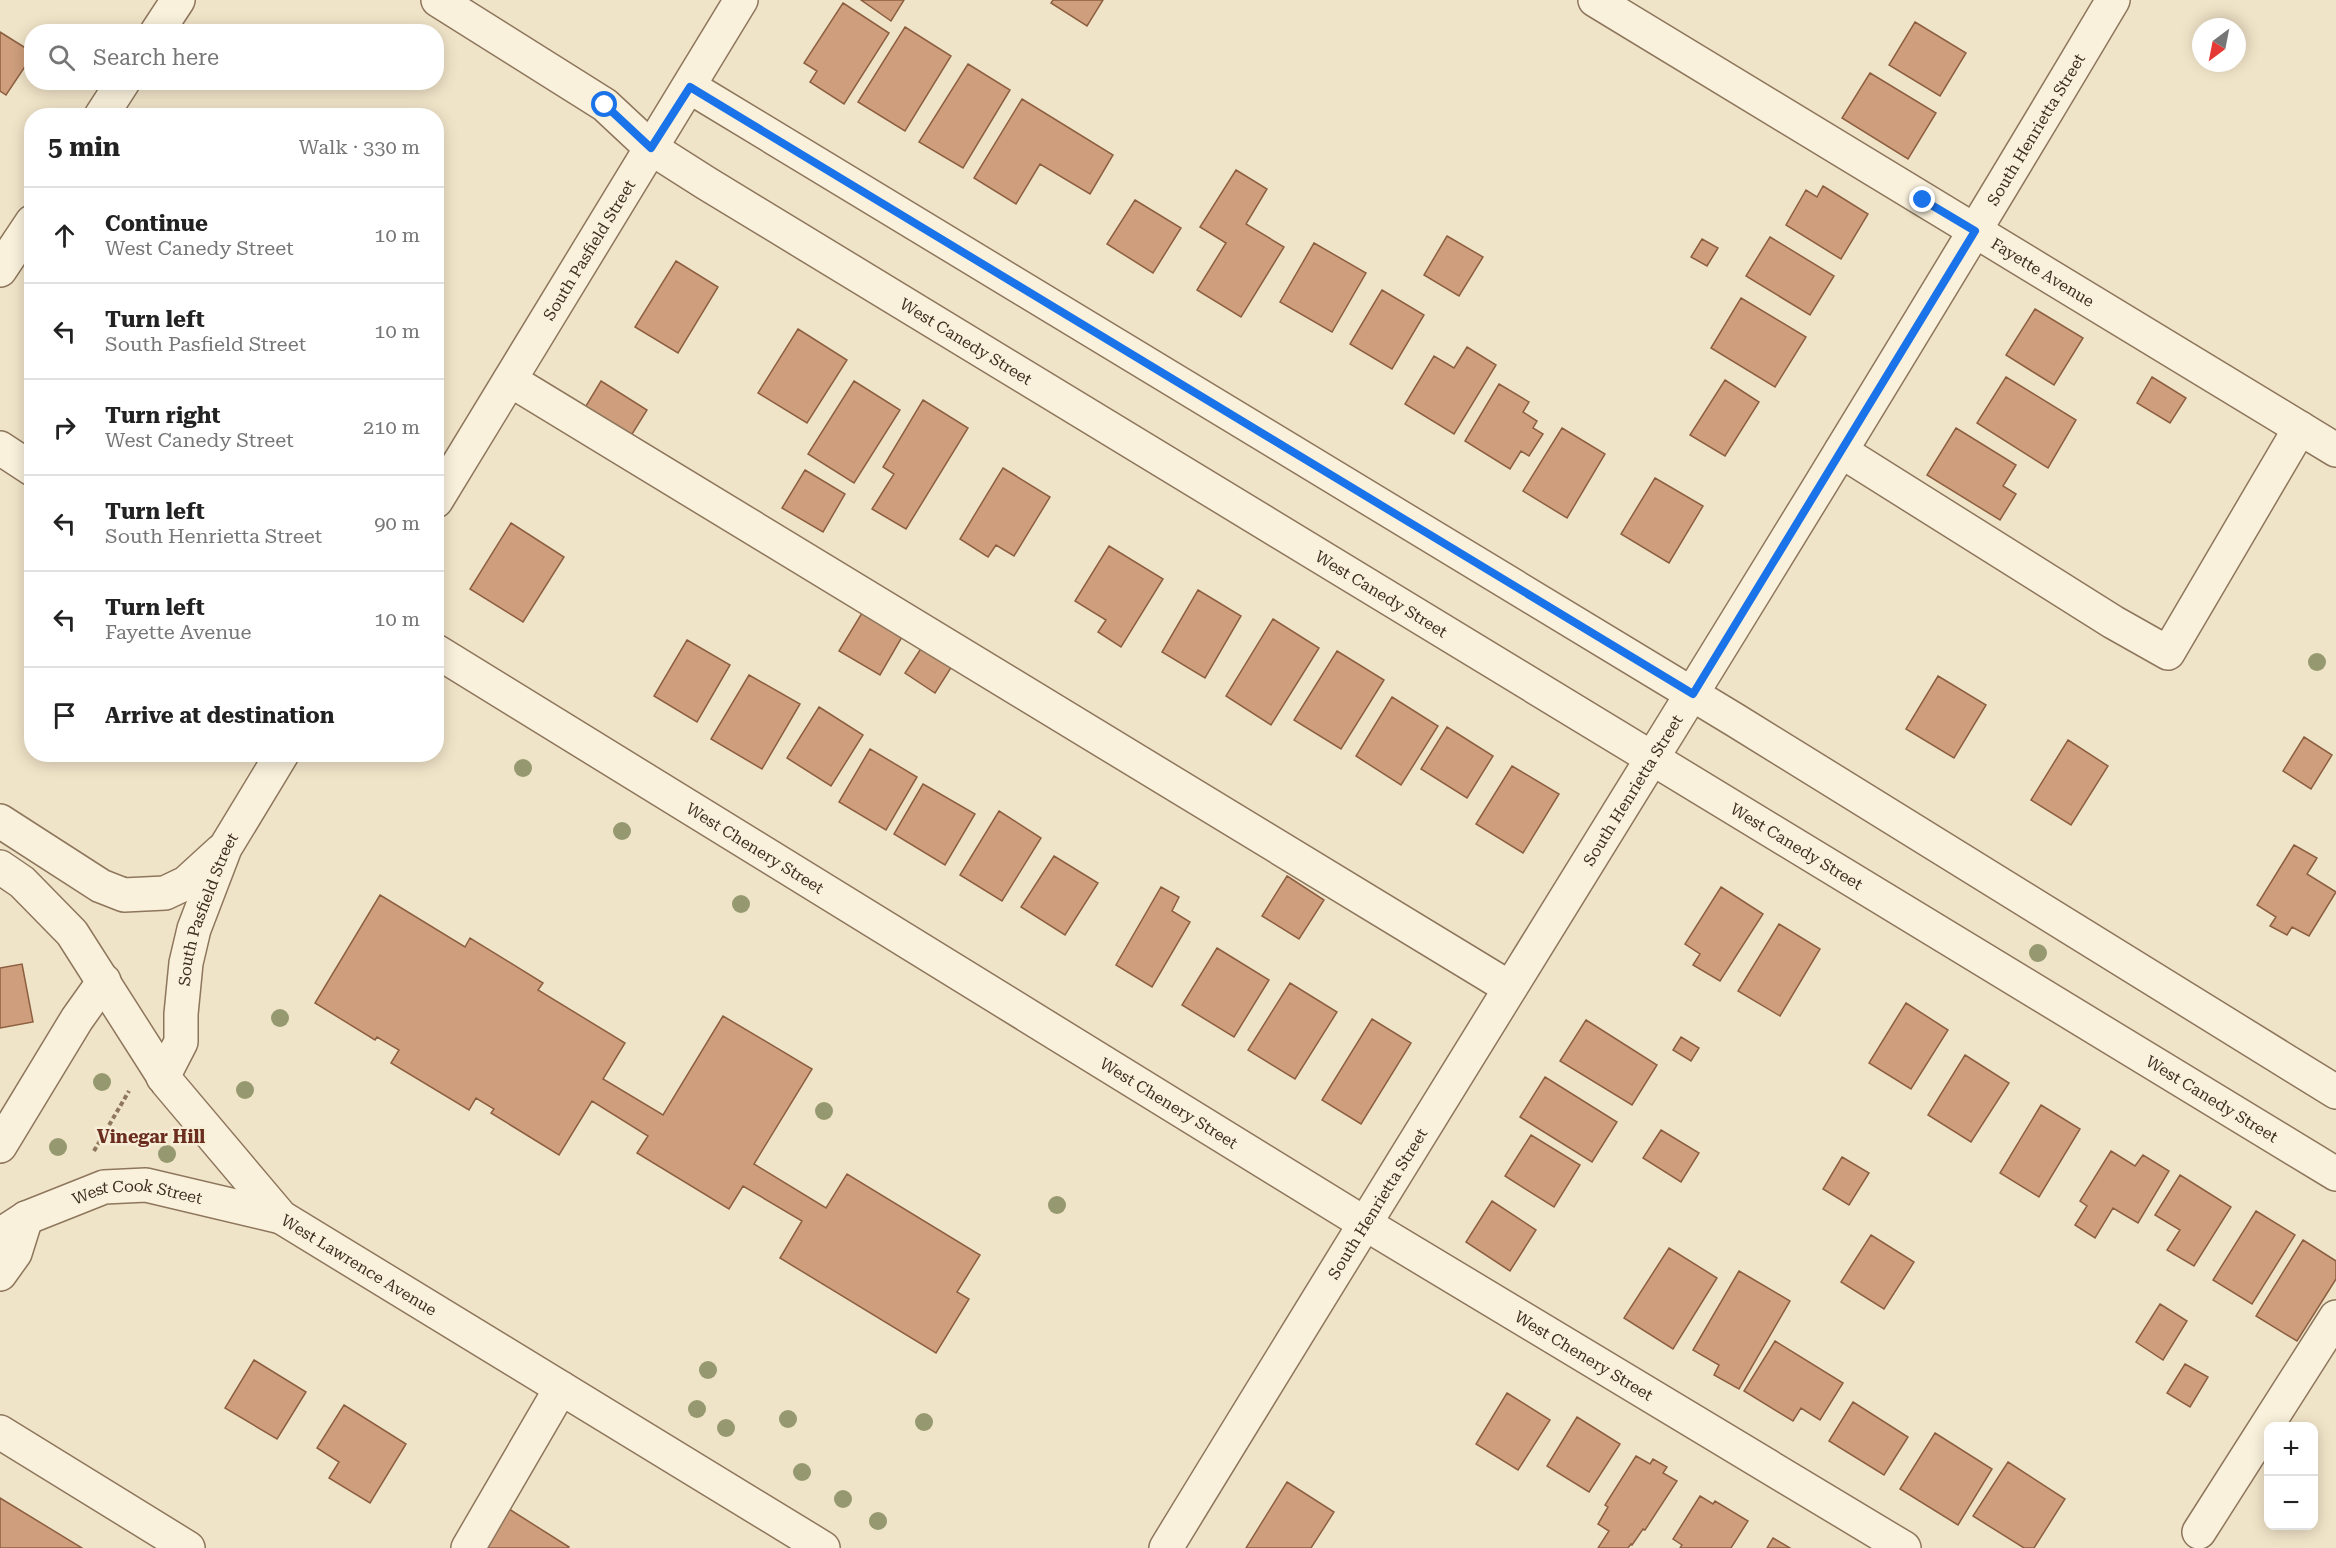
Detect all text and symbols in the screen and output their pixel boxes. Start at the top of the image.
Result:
north arrow [2192,18,2246,72]
search box [24,24,444,90]
icon: search [45,41,78,74]
text: Search here [93,45,219,70]
street label: South Henrietta Street [1983,50,2089,209]
route start [591,91,617,117]
text: 5 min [48,132,120,162]
text: Walk · 330 m [299,135,420,159]
street label: South Pasfield Street [539,176,639,324]
route end [1909,186,1935,212]
text: Continue [105,211,208,236]
icon: ahead [48,219,81,252]
text: 10 m [374,223,420,247]
street label: Fayette Avenue [1988,233,2098,311]
text: West Canedy Street [105,236,294,260]
street label: West Canedy Street [897,294,1036,389]
text: Turn left [105,307,205,332]
icon: left [48,315,81,348]
text: 10 m [374,319,420,343]
text: South Pasfield Street [105,332,306,356]
text: Turn right [105,403,220,428]
icon: right [48,411,81,444]
text: 210 m [363,415,420,439]
text: West Canedy Street [105,428,294,452]
text: Turn left [105,499,205,524]
icon: left [48,507,81,540]
text: 90 m [374,511,420,535]
text: South Henrietta Street [105,524,322,548]
street label: West Canedy Street [1312,546,1451,641]
text: Turn left [105,595,205,620]
icon: left [48,603,81,636]
text: 10 m [374,607,420,631]
text: Fayette Avenue [105,620,251,644]
icon: arrive [48,699,81,732]
text: Arrive at destination [105,703,334,728]
street label: South Henrietta Street [1579,711,1686,869]
street label: West Chenery Street [683,798,828,897]
street label: West Canedy Street [1727,799,1866,894]
street label: South Pasfield Street [174,829,242,987]
street label: West Canedy Street [2143,1051,2282,1146]
street label: West Chenery Street [1097,1053,1241,1152]
street label: South Henrietta Street [1324,1125,1431,1283]
district label: Vinegar Hill [97,1126,205,1147]
street label: West Cook Street [69,1175,204,1208]
street label: West Lawrence Avenue [278,1210,440,1319]
street label: West Chenery Street [1511,1307,1657,1404]
map controls [2264,1422,2318,1530]
button: + [2264,1422,2318,1476]
button: − [2264,1476,2318,1530]

